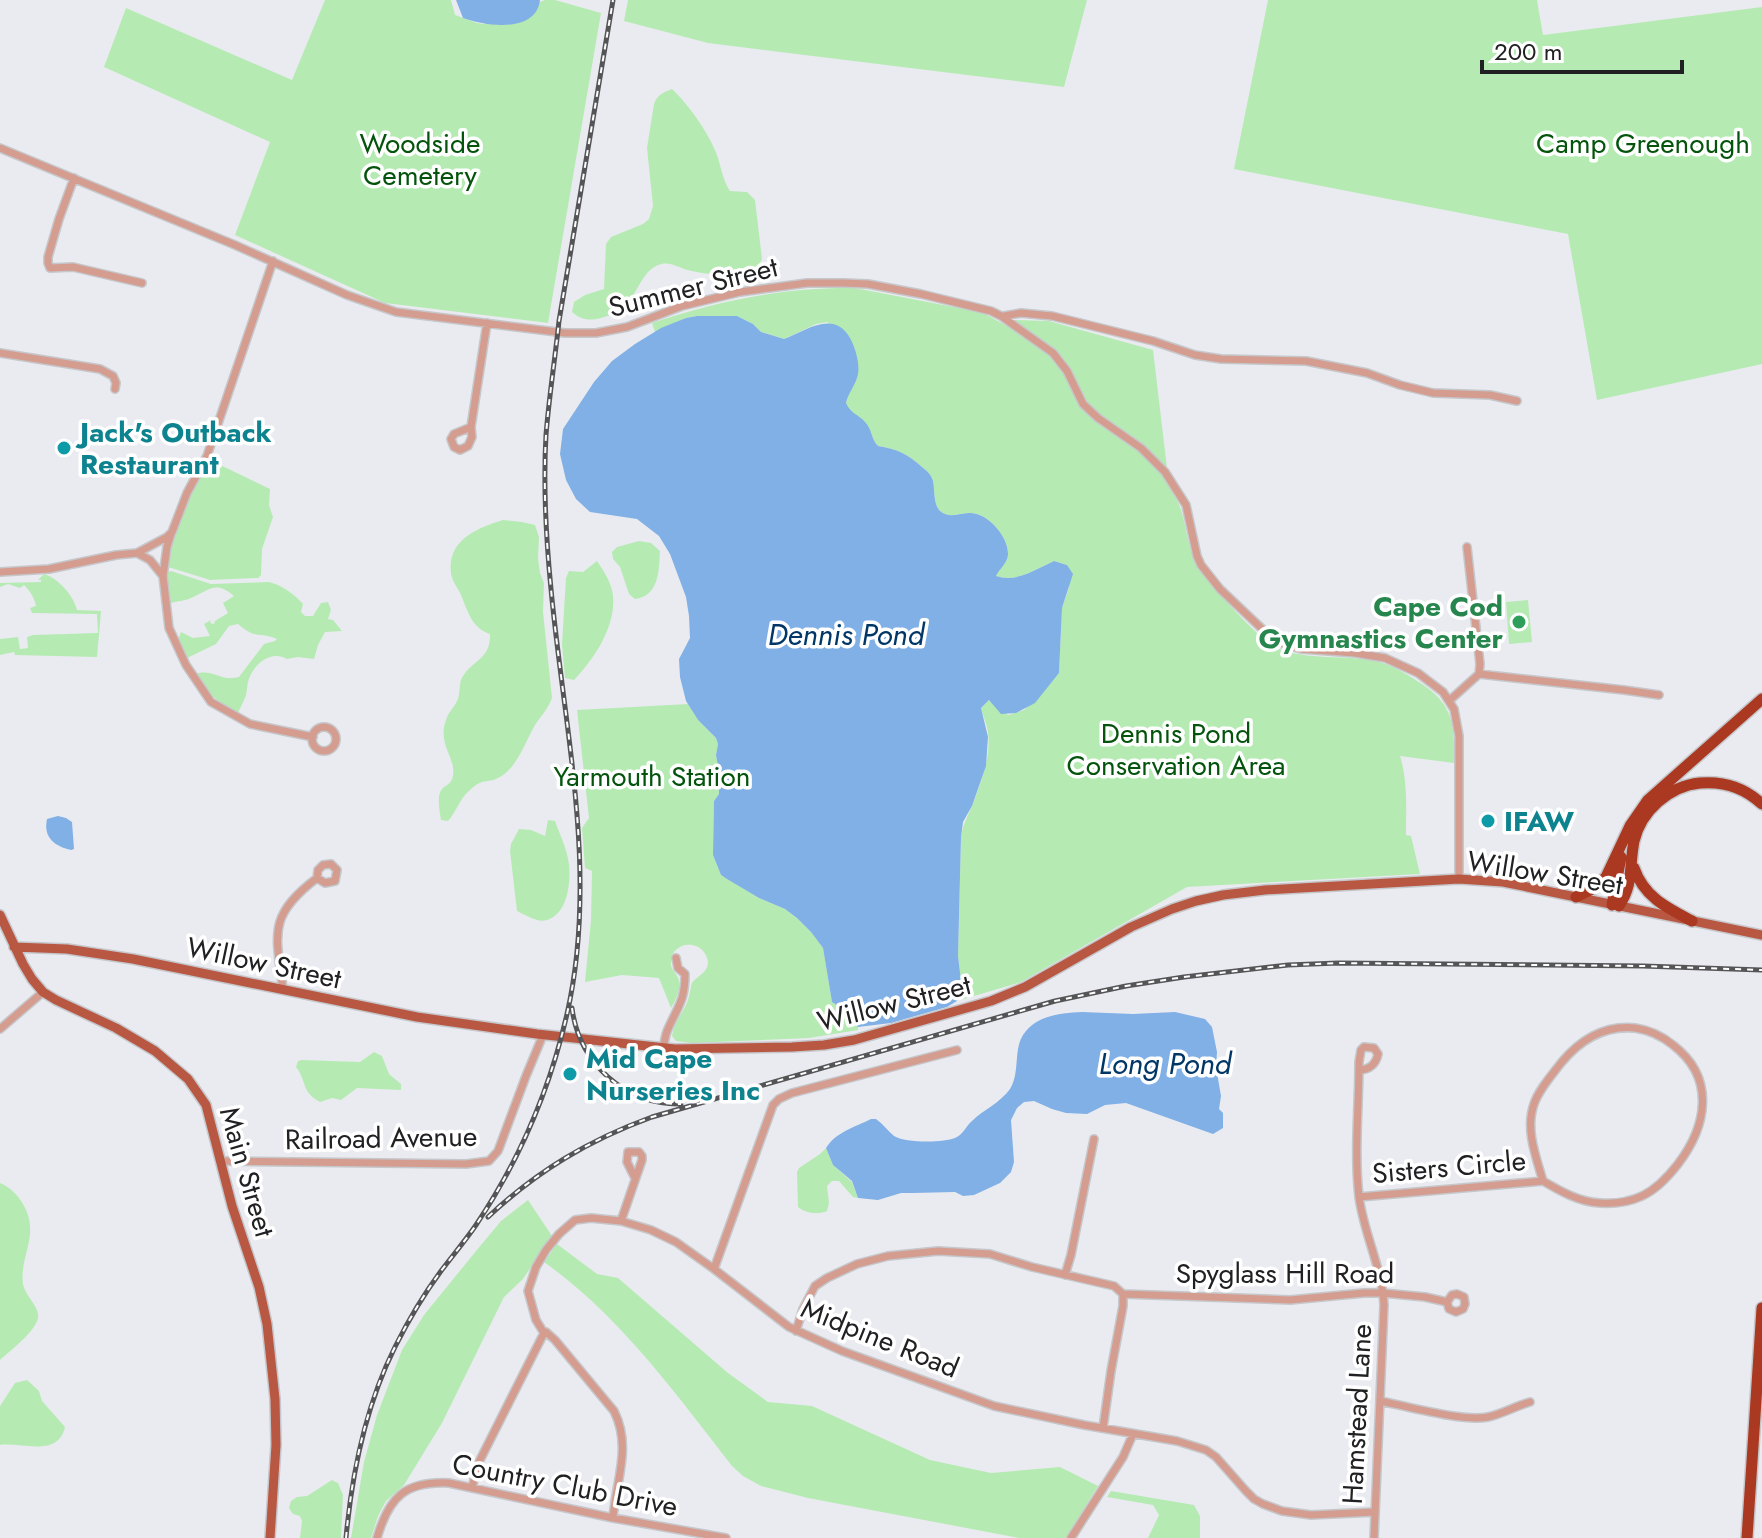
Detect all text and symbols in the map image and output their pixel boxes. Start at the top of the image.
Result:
scale bar [1482,24,1682,74]
text: 200 m [1494,34,1562,69]
park label: Woodside Cemetery [360,123,480,196]
park label: Camp Greenough [1536,123,1750,164]
street label: Summer Street [604,246,782,328]
place label: Jack's Outback Restaurant [75,412,272,485]
marker: Jack's Outback Restaurant [55,439,73,457]
place label: Cape Cod Gymnastics Center [1258,586,1503,659]
water label: Dennis Pond [768,613,926,656]
marker: Cape Cod Gymnastics Center [1510,613,1528,631]
park label: Dennis Pond Conservation Area [1066,713,1286,786]
park label: Yarmouth Station [553,756,751,797]
place label: IFAW [1504,801,1574,842]
marker: IFAW [1479,812,1497,830]
street label: Willow Street [1464,840,1626,906]
street label: Willow Street [183,927,345,999]
street label: Willow Street [813,964,975,1042]
place label: Mid Cape Nurseries Inc [586,1038,760,1111]
water label: Long Pond [1099,1042,1233,1085]
marker: Mid Cape Nurseries Inc [561,1065,579,1083]
street label: Main Street [209,1102,285,1242]
street label: Railroad Avenue [284,1116,478,1160]
street label: Sisters Circle [1370,1140,1528,1194]
street label: Spyglass Hill Road [1176,1253,1394,1294]
street label: Midpine Road [795,1288,965,1388]
street label: Hamstead Lane [1332,1323,1382,1505]
street label: Country Club Drive [449,1443,681,1527]

